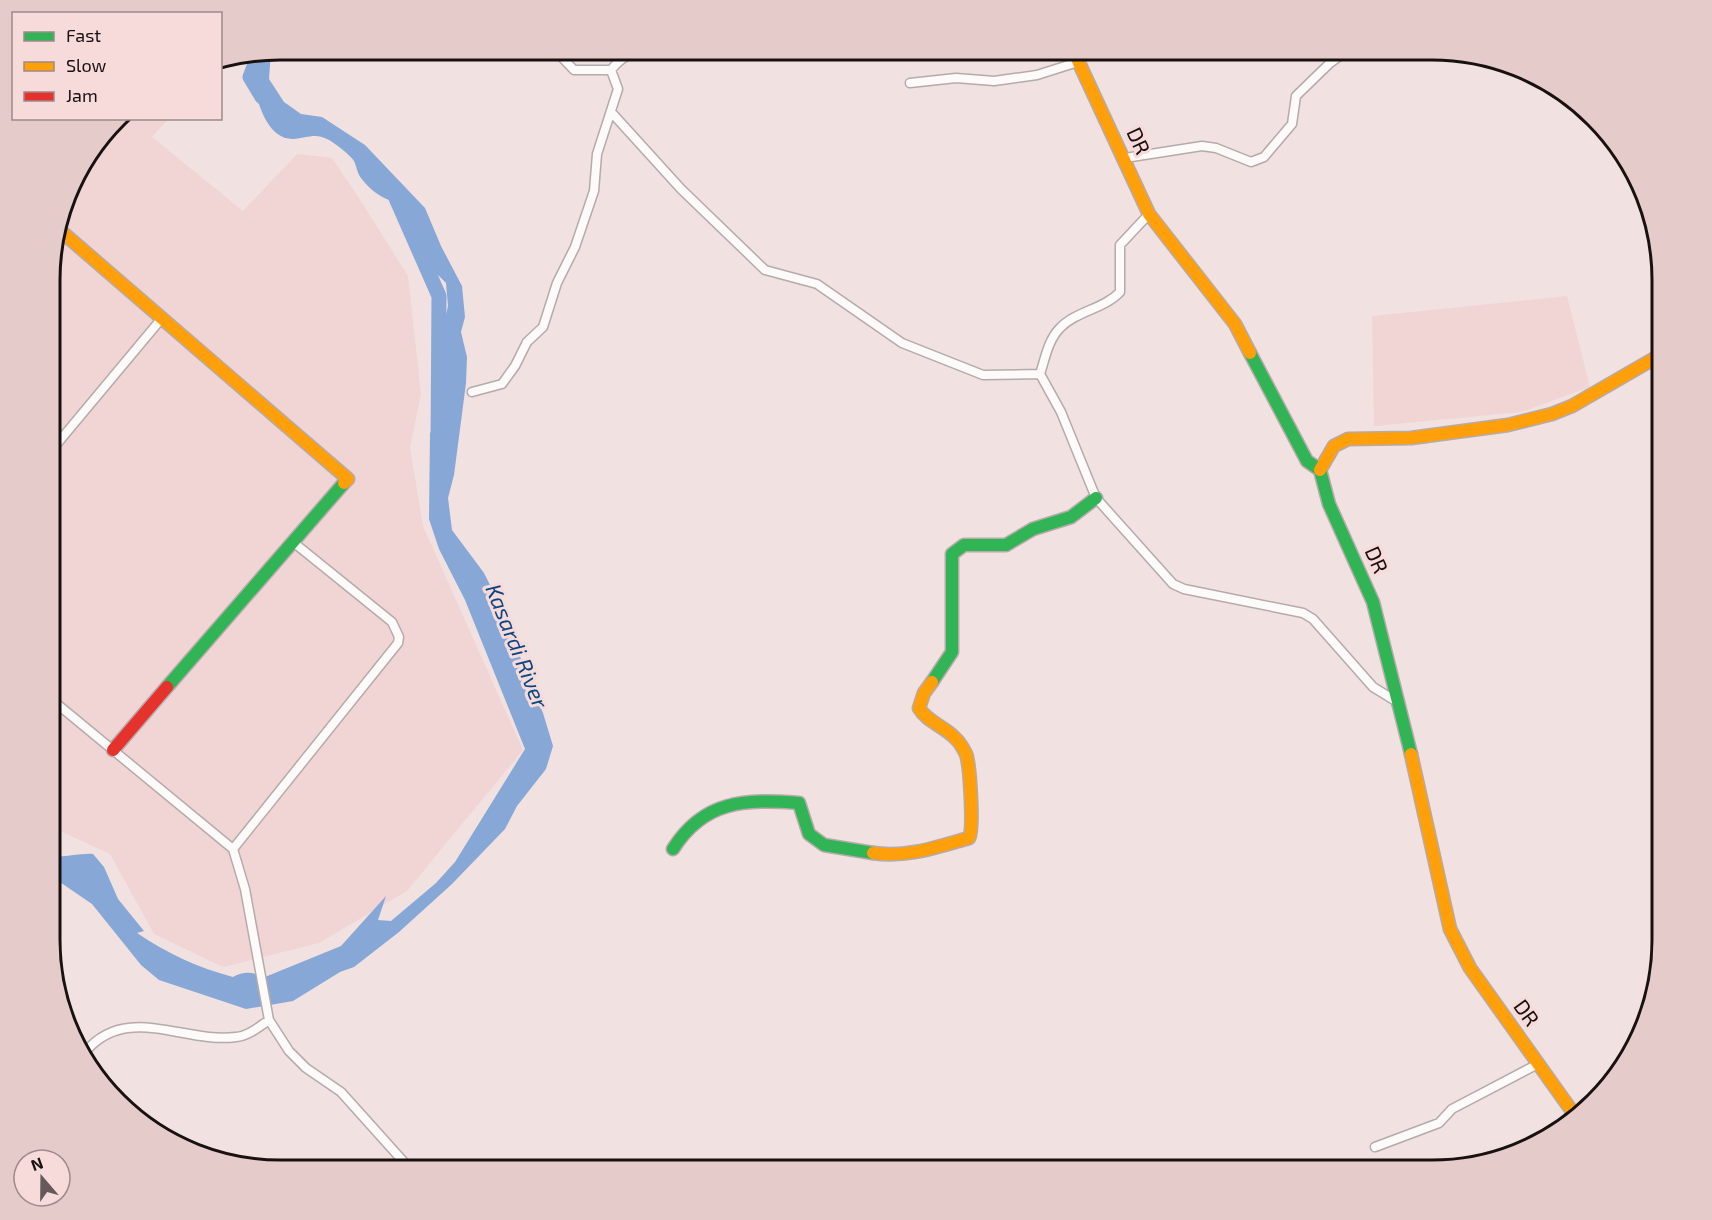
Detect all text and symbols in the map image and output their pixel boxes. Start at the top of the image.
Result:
legend [12,12,222,120]
text: Fast [66,24,101,46]
text: Slow [66,54,107,76]
text: Jam [66,84,98,106]
street label: DR [1122,123,1156,158]
street label: DR [1360,542,1394,577]
water label: Kasardi River [481,580,555,713]
street label: DR [1509,994,1545,1030]
north arrow [12,1148,72,1208]
text: N [28,1153,45,1174]

